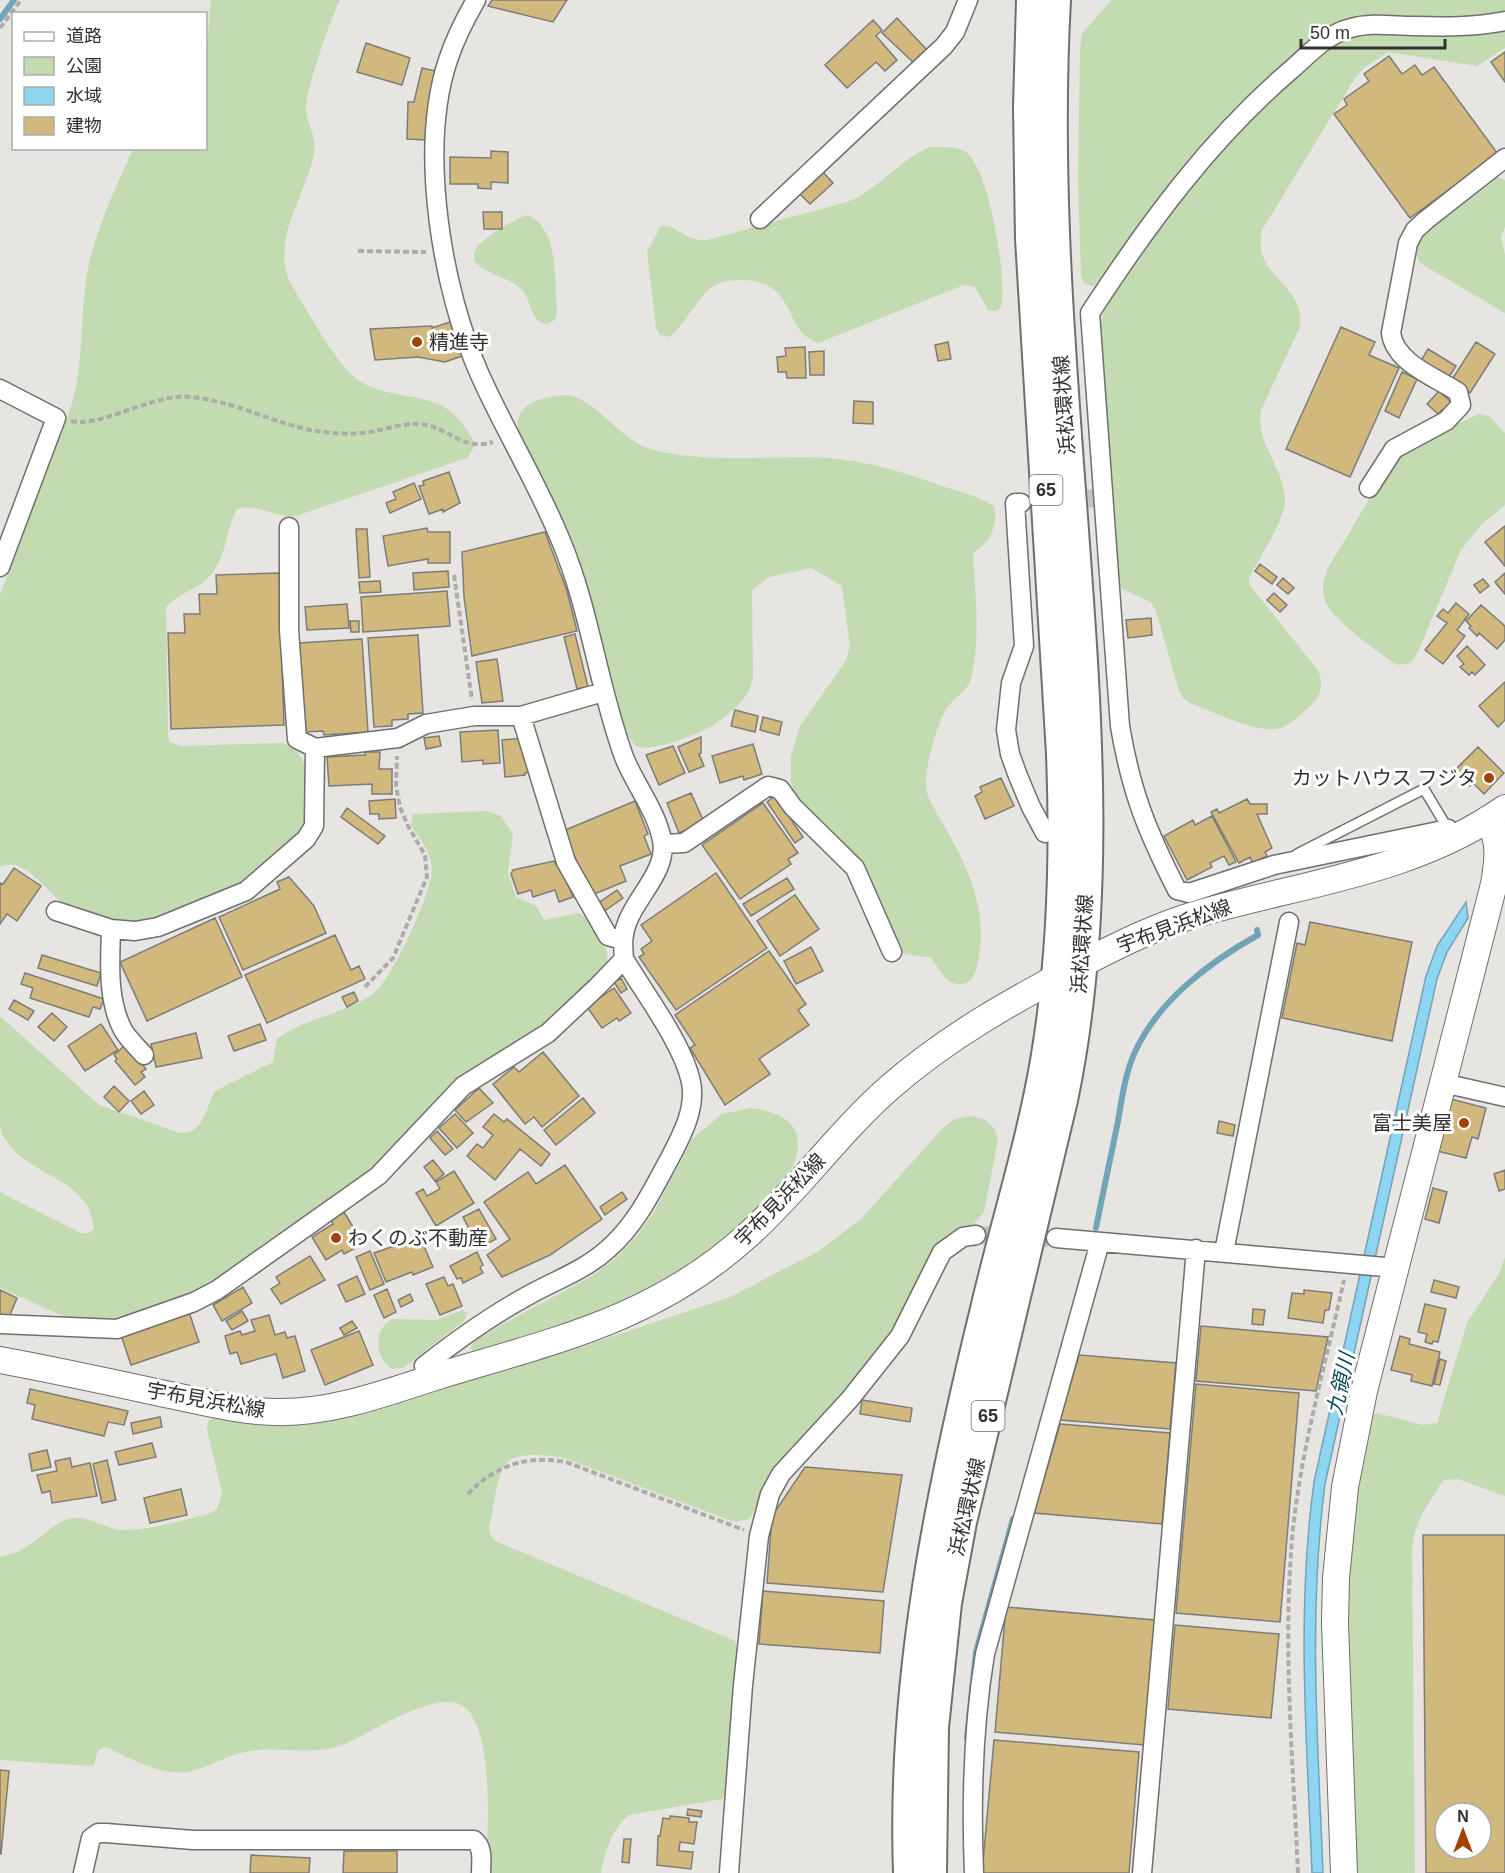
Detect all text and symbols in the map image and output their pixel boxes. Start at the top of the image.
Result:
legend [12,12,207,150]
scale bar [1301,12,1445,50]
text: 50 m [1310,23,1350,43]
text: 道路 [66,26,102,46]
text: 公園 [66,56,102,76]
text: 水域 [66,86,102,106]
text: 建物 [66,116,102,136]
place label: 精進寺 [429,331,489,353]
marker: 精進寺 [410,335,424,349]
street label: 浜松環状線 [1050,354,1078,456]
road number: 65 [1030,475,1062,505]
place label: カットハウス フジタ [1292,767,1477,789]
marker: カットハウス フジタ [1482,771,1496,785]
street label: 浜松環状線 [1068,893,1096,995]
street label: 宇布見浜松線 [1114,895,1234,957]
place label: 富士美屋 [1372,1112,1452,1134]
marker: 富士美屋 [1457,1116,1471,1130]
street label: 宇布見浜松線 [730,1149,830,1251]
place label: わくのぶ不動産 [348,1227,488,1249]
marker: わくのぶ不動産 [329,1231,343,1245]
water label: 九領川 [1323,1349,1359,1417]
street label: 宇布見浜松線 [145,1379,267,1421]
road number: 65 [972,1401,1004,1431]
street label: 浜松環状線 [945,1456,989,1558]
north arrow [1433,1801,1493,1861]
text: N [1457,1808,1469,1825]

